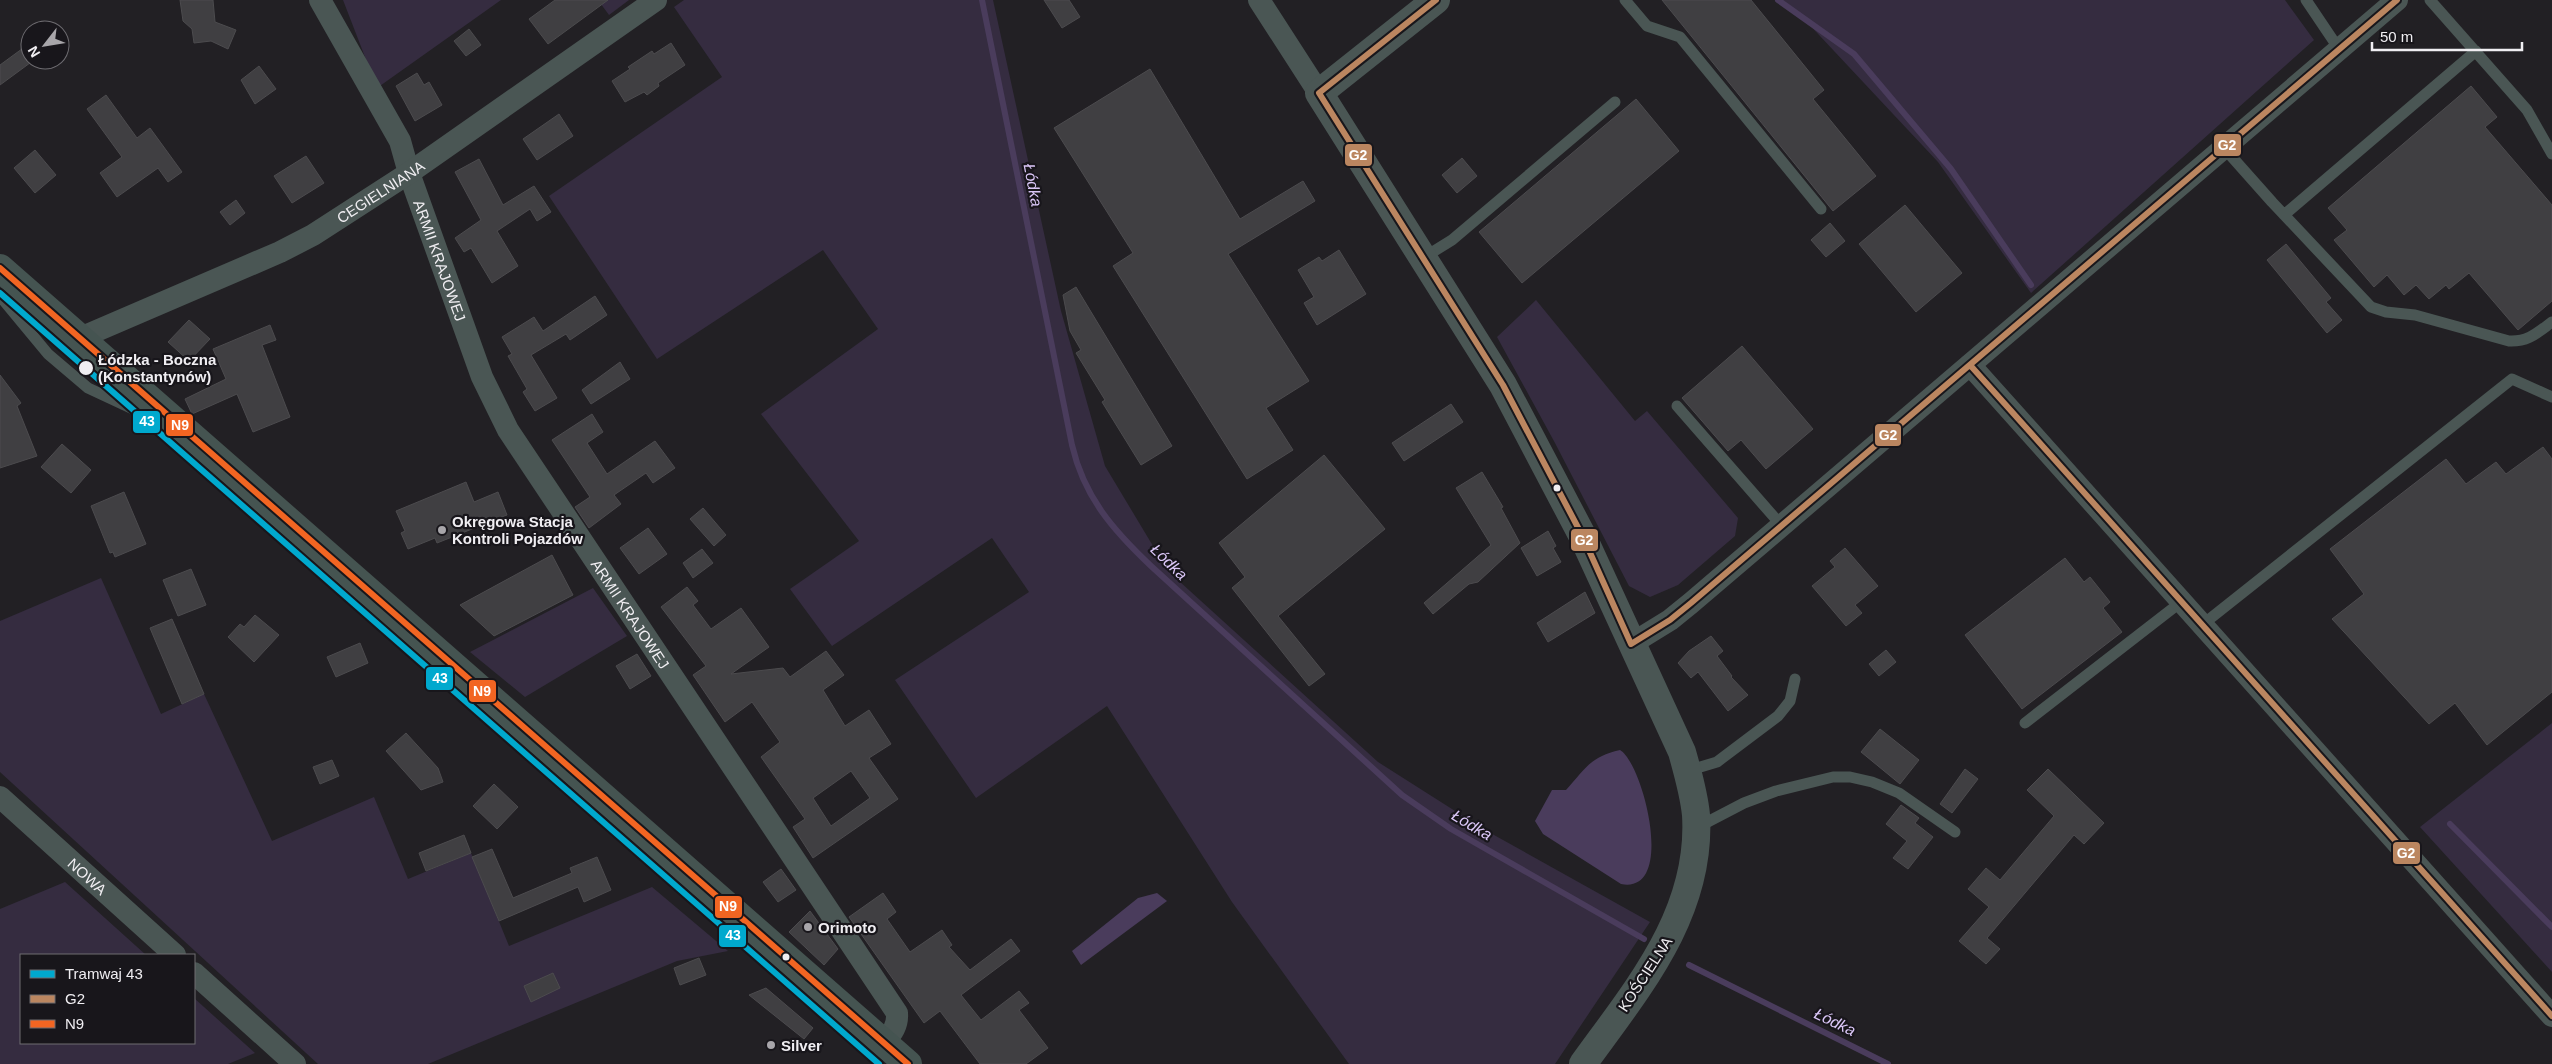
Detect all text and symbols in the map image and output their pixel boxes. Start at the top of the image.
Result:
north arrow [20,20,70,70]
scale bar [2372,20,2522,52]
text: 50 m [2380,28,2413,45]
text: N [24,43,43,60]
line badge: G2 [2213,133,2242,157]
text: G2 [2218,137,2237,153]
line badge: G2 [1344,143,1373,167]
text: G2 [1349,147,1368,163]
street label: CEGIELNIANA [333,157,427,226]
water label: Łódka [1020,162,1046,208]
street label: ARMII KRAJOWEJ [411,197,470,323]
place label: Łódzka - Boczna (Konstantynów) [98,351,217,385]
marker: Łódzka - Boczna (Konstantynów) [77,359,95,377]
line badge: 43 [132,410,161,434]
text: 43 [139,413,155,429]
line badge: N9 [165,413,194,437]
text: N9 [171,417,189,433]
line badge: G2 [1874,423,1902,447]
text: G2 [1879,427,1898,443]
unlabelled marker [1552,483,1562,493]
place label: Okręgowa Stacja Kontroli Pojazdów [452,513,583,547]
marker: Okręgowa Stacja Kontroli Pojazdów [436,524,448,536]
line badge: G2 [1570,528,1599,552]
text: G2 [1575,532,1594,548]
water label: Łódka [1147,541,1191,583]
street label: ARMII KRAJOWEJ [588,556,673,672]
line badge: 43 [425,666,454,691]
text: 43 [432,670,448,686]
line badge: N9 [468,679,497,703]
text: N9 [473,683,491,699]
water label: Łódka [1449,806,1495,844]
line badge: G2 [2392,841,2421,865]
text: G2 [2397,845,2416,861]
street label: NOWA [65,854,110,898]
line badge: N9 [714,895,743,919]
text: N9 [719,898,737,914]
place label: Orimoto [818,919,876,936]
marker: Orimoto [802,921,814,933]
line badge: 43 [718,924,747,948]
text: 43 [725,927,741,943]
street label: KOŚCIELNA [1614,933,1676,1015]
unlabelled marker [781,952,791,962]
legend [20,954,195,1044]
text: Tramwaj 43 [65,965,143,982]
text: G2 [65,990,85,1007]
water label: Łódka [1812,1005,1858,1039]
text: N9 [65,1015,84,1032]
place label: Silver [781,1037,822,1054]
marker: Silver [765,1039,777,1051]

